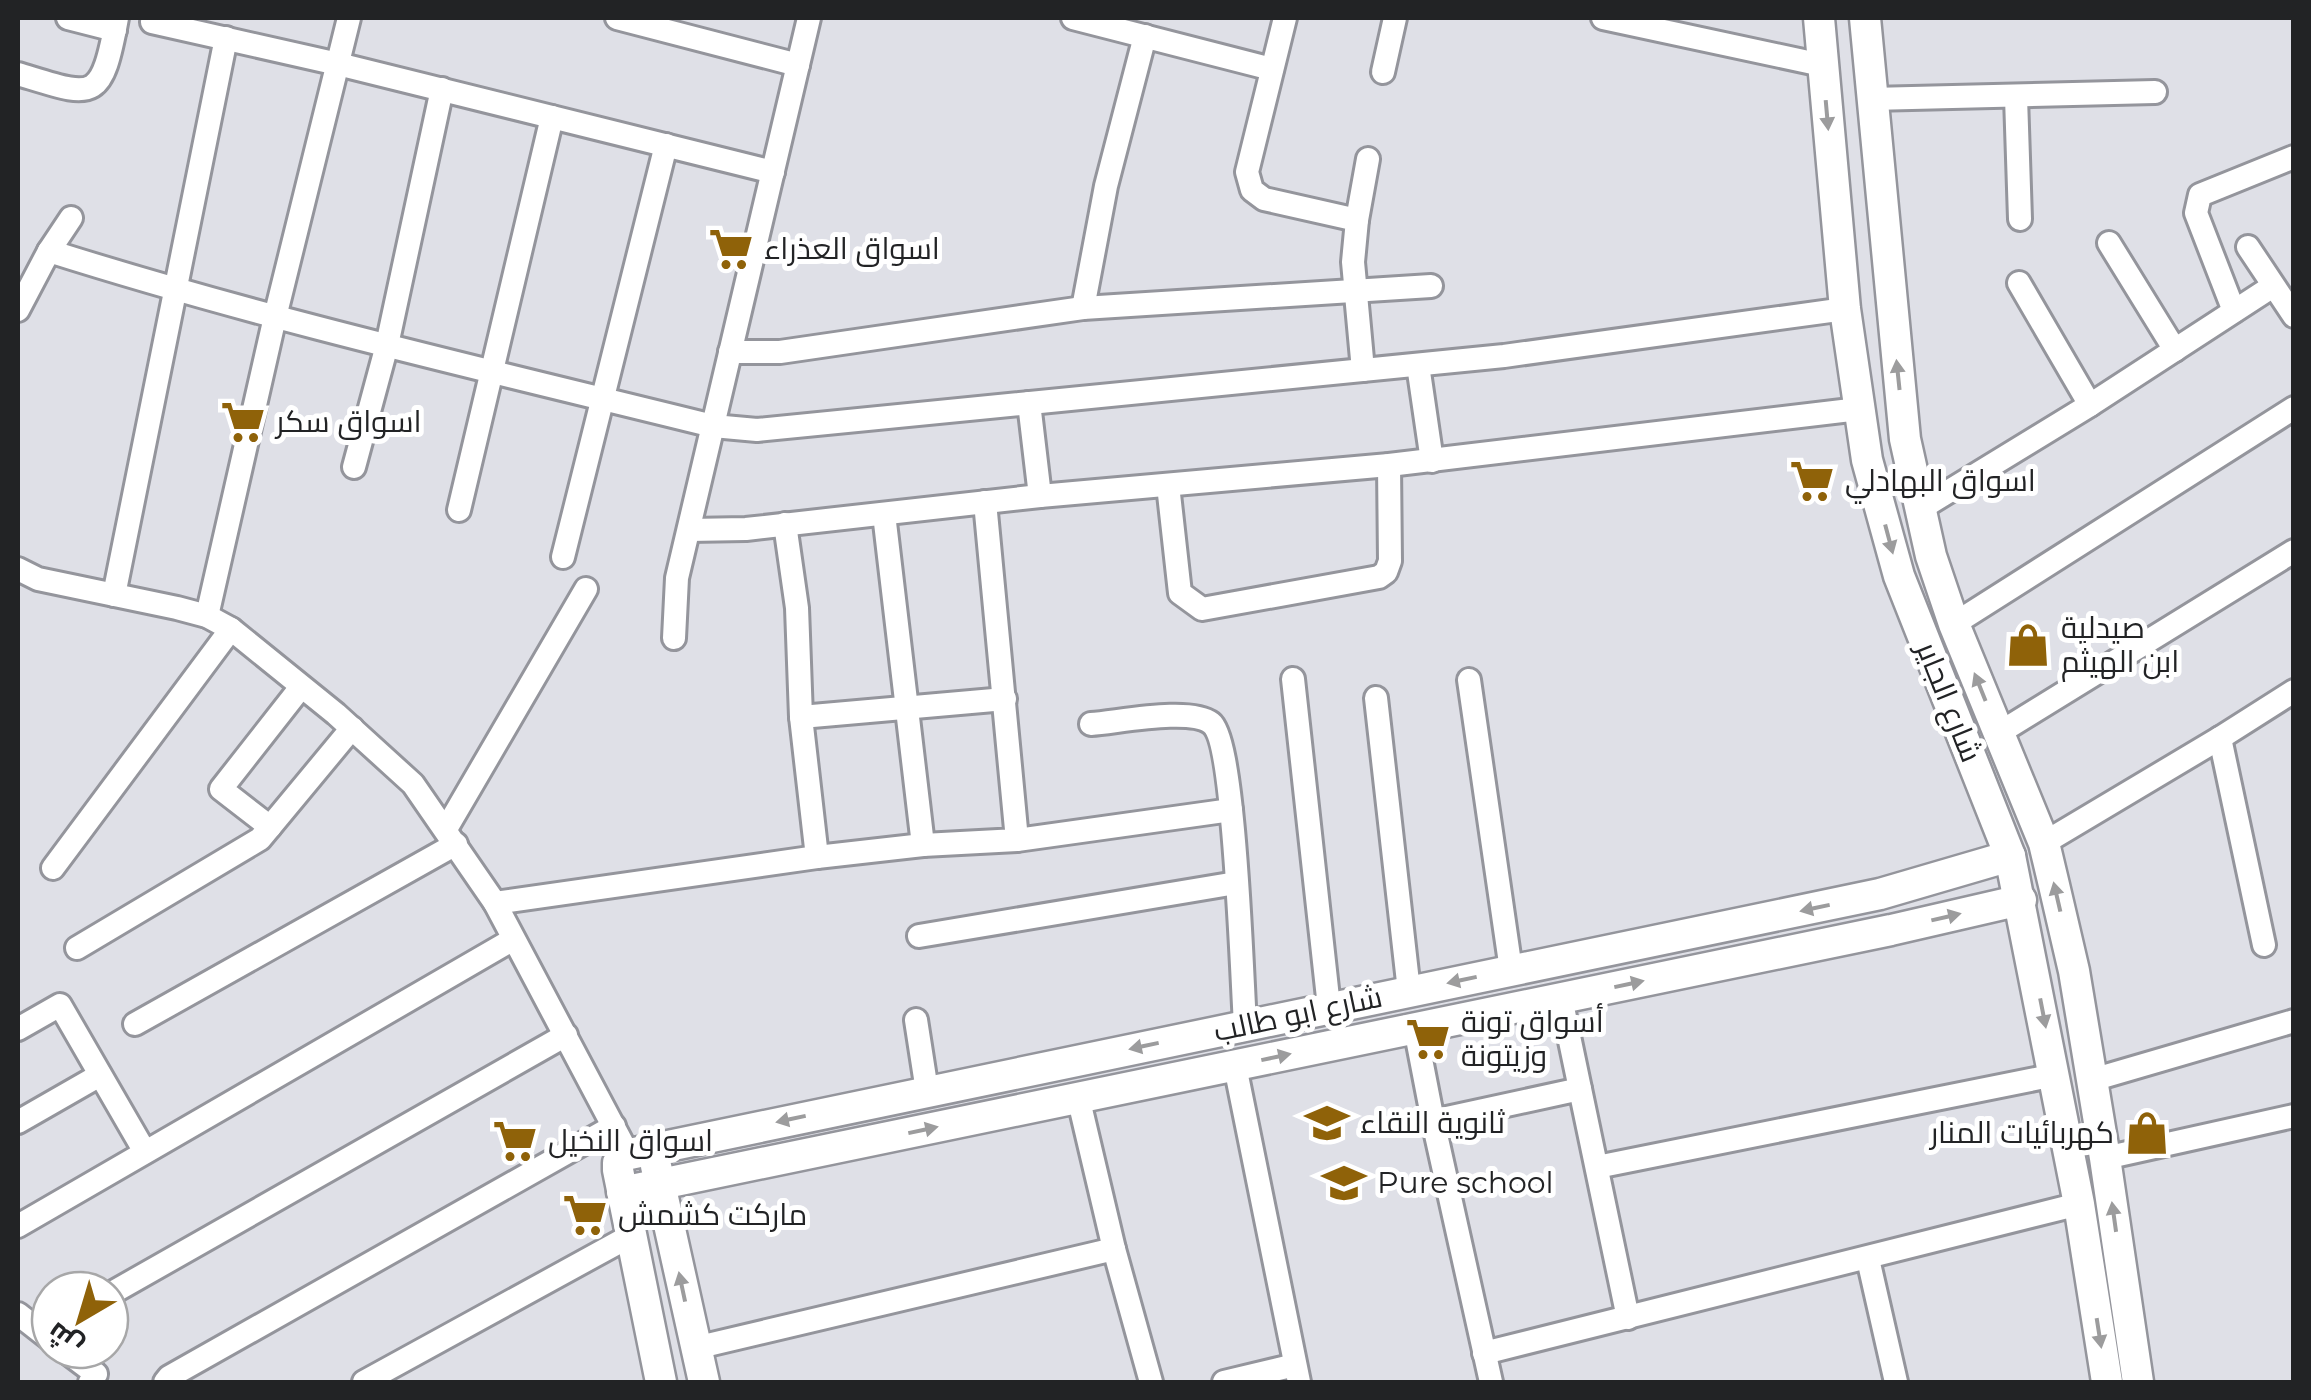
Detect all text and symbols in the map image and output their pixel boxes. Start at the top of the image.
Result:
one-way arrow [1819,99,1835,131]
supermarket icon: اسواق العذراء [707,225,755,273]
place label: اسواق العذراء [764,230,940,267]
one-way arrow [1890,358,1906,390]
supermarket icon: اسواق سكر [219,398,267,446]
place label: اسواق سكر [274,403,422,440]
supermarket icon: اسواق البهادلي [1788,457,1836,505]
place label: اسواق البهادلي [1845,462,2036,504]
one-way arrow [1881,524,1897,555]
place label: صيدلية ابن الهيثم [2061,609,2179,682]
shop icon: صيدلية ابن الهيثم [2004,621,2052,669]
street label: شارع الجاير [1906,634,1990,768]
one-way arrow [1972,672,1988,702]
one-way arrow [2049,881,2064,912]
one-way arrow [1799,900,1830,916]
one-way arrow [1931,909,1962,924]
one-way arrow [1446,972,1477,988]
one-way arrow [1613,976,1644,992]
street label: شارع ابو طالب [1210,978,1386,1051]
one-way arrow [2036,998,2051,1029]
place label: أسواق تونة وزيتونة [1461,1003,1604,1074]
supermarket icon: أسواق تونة وزيتونة [1404,1015,1452,1063]
one-way arrow [1128,1038,1159,1054]
one-way arrow [1261,1049,1292,1065]
school or university icon: ثانوية النقاء [1303,1099,1351,1147]
place label: ثانوية النقاء [1360,1104,1505,1141]
shop icon: كهربائيات المنار [2123,1109,2171,1157]
one-way arrow [775,1111,806,1127]
place label: كهربائيات المنار [1928,1114,2114,1151]
supermarket icon: اسواق النخيل [491,1117,539,1165]
place label: اسواق النخيل [548,1122,713,1159]
one-way arrow [908,1122,939,1138]
school or university icon: Pure school [1320,1159,1368,1207]
place label: Pure school [1377,1164,1554,1201]
supermarket icon: ماركت كشمش [561,1191,609,1239]
place label: ماركت كشمش [618,1196,807,1233]
one-way arrow [2105,1200,2121,1232]
north arrow [30,1270,130,1370]
one-way arrow [674,1272,689,1303]
text: ش [40,1315,89,1364]
one-way arrow [2092,1318,2107,1350]

